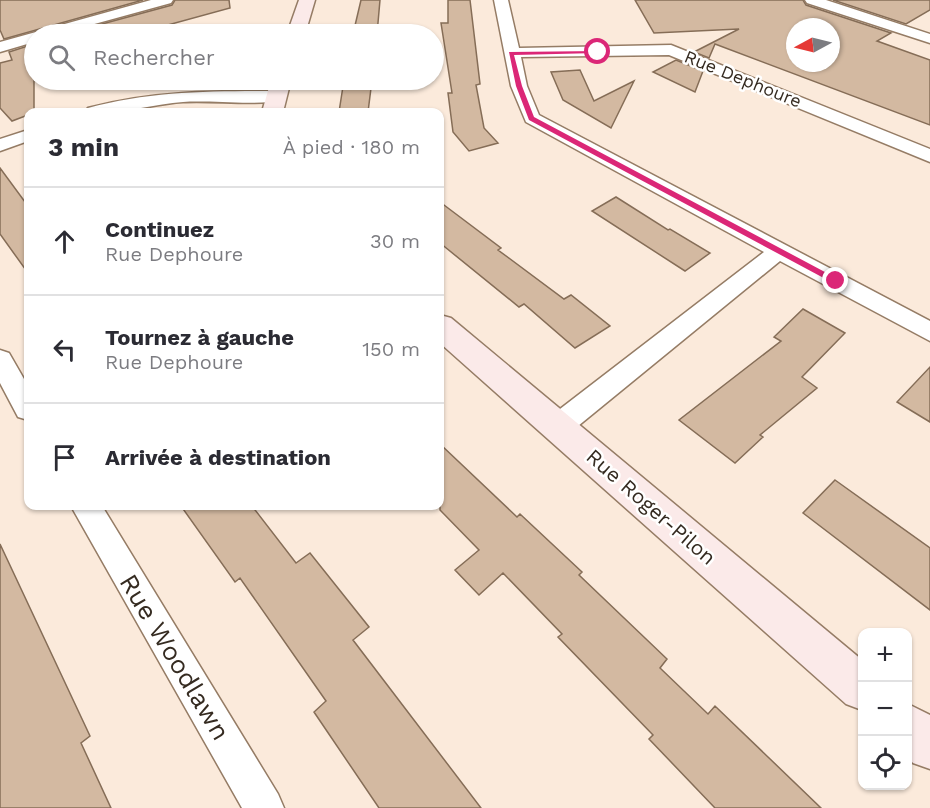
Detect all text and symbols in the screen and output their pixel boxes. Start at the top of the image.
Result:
north arrow [786,18,840,72]
search box [24,24,444,90]
route start [584,38,610,64]
icon: search [45,41,78,74]
text: Rechercher [93,45,215,70]
street label: Rue Dephoure [682,45,805,112]
text: 3 min [48,132,119,162]
text: À pied · 180 m [283,135,420,159]
text: Continuez [105,217,214,242]
icon: ahead [48,225,81,258]
text: 30 m [370,229,420,253]
text: Rue Dephoure [105,242,243,266]
route end [822,267,848,293]
text: Tournez à gauche [105,325,294,350]
icon: left [48,333,81,366]
text: 150 m [362,337,420,361]
text: Rue Dephoure [105,350,243,374]
icon: arrive [48,441,81,474]
street label: Rue Roger-Pilon [581,444,721,570]
text: Arrivée à destination [105,445,331,470]
street label: Rue Woodlawn [114,569,236,745]
map controls [858,628,912,790]
button: + [858,628,912,682]
button: − [858,682,912,736]
button: locate [858,736,912,790]

